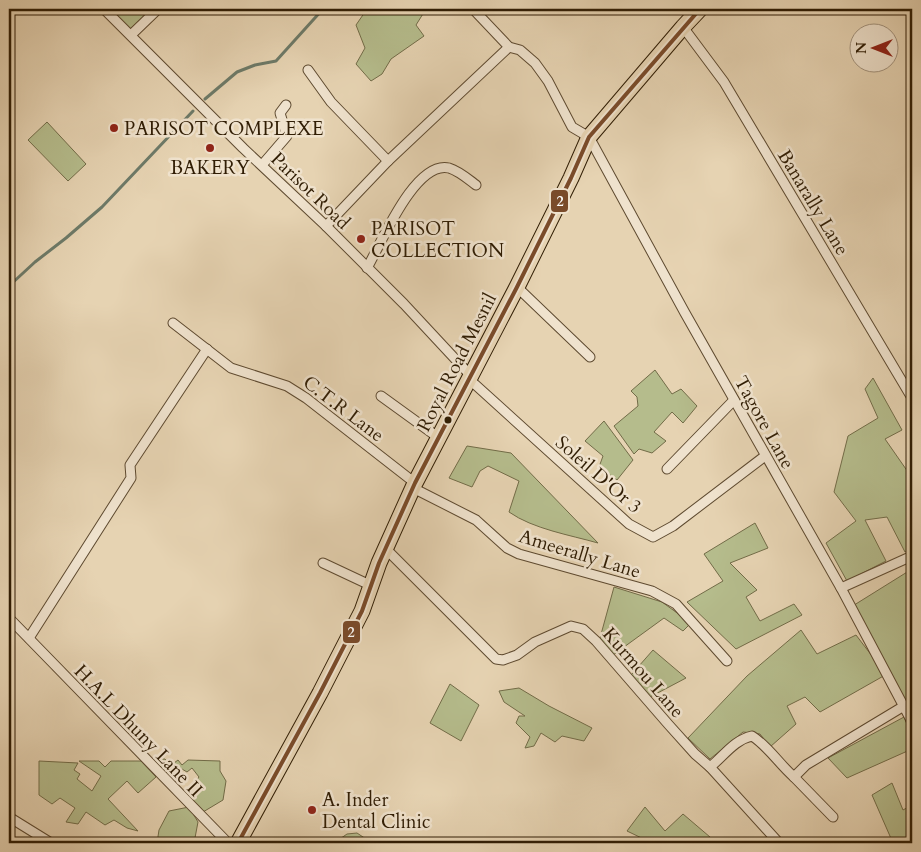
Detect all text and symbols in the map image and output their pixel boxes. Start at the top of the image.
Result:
north arrow [848,22,898,72]
text: N [852,42,871,54]
place label: PARISOT COMPLEXE [124,116,323,142]
marker: PARISOT COMPLEXE [108,122,120,134]
marker: BAKERY [204,142,216,154]
street label: Banarally Lane [771,145,855,260]
street label: Parisot Road [265,146,356,235]
place label: BAKERY [170,155,251,181]
line badge: 2 [550,189,569,213]
text: 2 [556,192,564,211]
place label: PARISOT COLLECTION [371,216,504,264]
marker: PARISOT COLLECTION [355,233,367,245]
street label: Royal Road Mesnil [411,289,503,436]
street label: C.T.R Lane [297,370,389,448]
street label: Tagore Lane [728,371,800,474]
unlabelled marker [443,415,453,425]
street label: Soleil D'Or 3 [550,430,647,519]
street label: Ameerally Lane [516,523,644,585]
line badge: 2 [342,620,361,644]
street label: Kurmou Lane [597,622,690,724]
text: 2 [347,623,355,642]
street label: H.A.L Dhuny Lane II [68,659,208,803]
place label: A. Inder Dental Clinic [322,787,431,835]
marker: A. Inder Dental Clinic [306,804,318,816]

